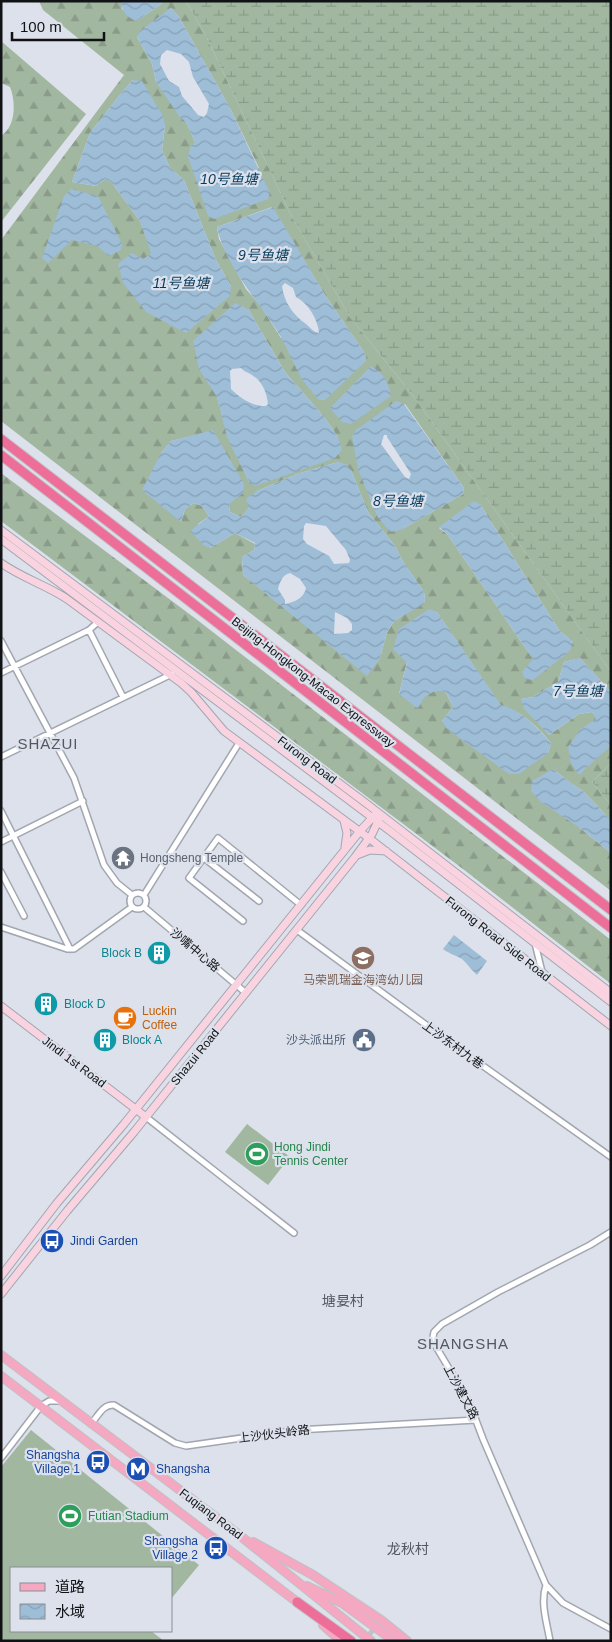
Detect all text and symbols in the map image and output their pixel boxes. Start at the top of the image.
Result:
scale bar [12,10,105,42]
text: 100 m [20,18,62,35]
water label: 10号鱼塘 [200,171,260,187]
water label: 9号鱼塘 [238,247,290,263]
water label: 11号鱼塘 [153,275,211,291]
water label: 8号鱼塘 [373,493,425,509]
street label: Beijing-Hongkong-Macao Expressway [229,614,397,750]
water label: 7号鱼塘 [553,683,605,699]
street label: Furong Road [275,733,339,787]
district label: SHAZUI [17,735,79,752]
temple icon: Hongsheng Temple [110,845,136,871]
place label: Hongsheng Temple [140,851,244,865]
street label: Furong Road Side Road [443,894,553,984]
street label: 沙嘴中心路 [168,925,222,975]
building icon: Block B [146,940,172,966]
school or university icon: 马荣凯瑞金海湾幼儿园 [350,945,376,971]
place label: Block B [101,946,142,960]
place label: 马荣凯瑞金海湾幼儿园 [303,973,423,987]
building icon: Block D [33,991,59,1017]
place label: Block D [64,997,106,1011]
place label: Luckin Coffee [142,1004,177,1032]
cafe icon: Luckin Coffee [112,1005,138,1031]
street label: 上沙东村九巷 [420,1018,486,1072]
street label: Shazui Road [168,1026,222,1088]
building icon: Block A [92,1027,118,1053]
public building icon: 沙头派出所 [351,1027,377,1053]
place label: Block A [122,1033,162,1047]
place label: 沙头派出所 [286,1033,346,1047]
street label: Jindi 1st Road [39,1034,109,1090]
place label: Hong Jindi Tennis Center [274,1140,348,1168]
sports icon: Hong Jindi Tennis Center [244,1141,270,1167]
bus stop icon: Jindi Garden [39,1228,65,1254]
place label: Jindi Garden [70,1234,138,1248]
district label: 塘妟村 [322,1293,364,1309]
district label: SHANGSHA [417,1335,509,1352]
street label: 上沙建文路 [441,1362,481,1422]
street label: 上沙伙头岭路 [237,1423,311,1445]
place label: Shangsha Village 1 [26,1448,80,1476]
bus stop icon: Shangsha Village 1 [85,1449,111,1475]
metro station icon: Shangsha [125,1456,151,1482]
place label: Shangsha [156,1462,210,1476]
street label: Fuqiang Road [177,1486,245,1542]
sports icon: Futian Stadium [57,1503,83,1529]
place label: Futian Stadium [88,1509,169,1523]
place label: Shangsha Village 2 [144,1534,198,1562]
bus stop icon: Shangsha Village 2 [203,1535,229,1561]
district label: 龙秋村 [387,1541,429,1557]
legend [10,1567,172,1632]
text: 道路 [55,1578,85,1595]
text: 水域 [55,1603,85,1620]

